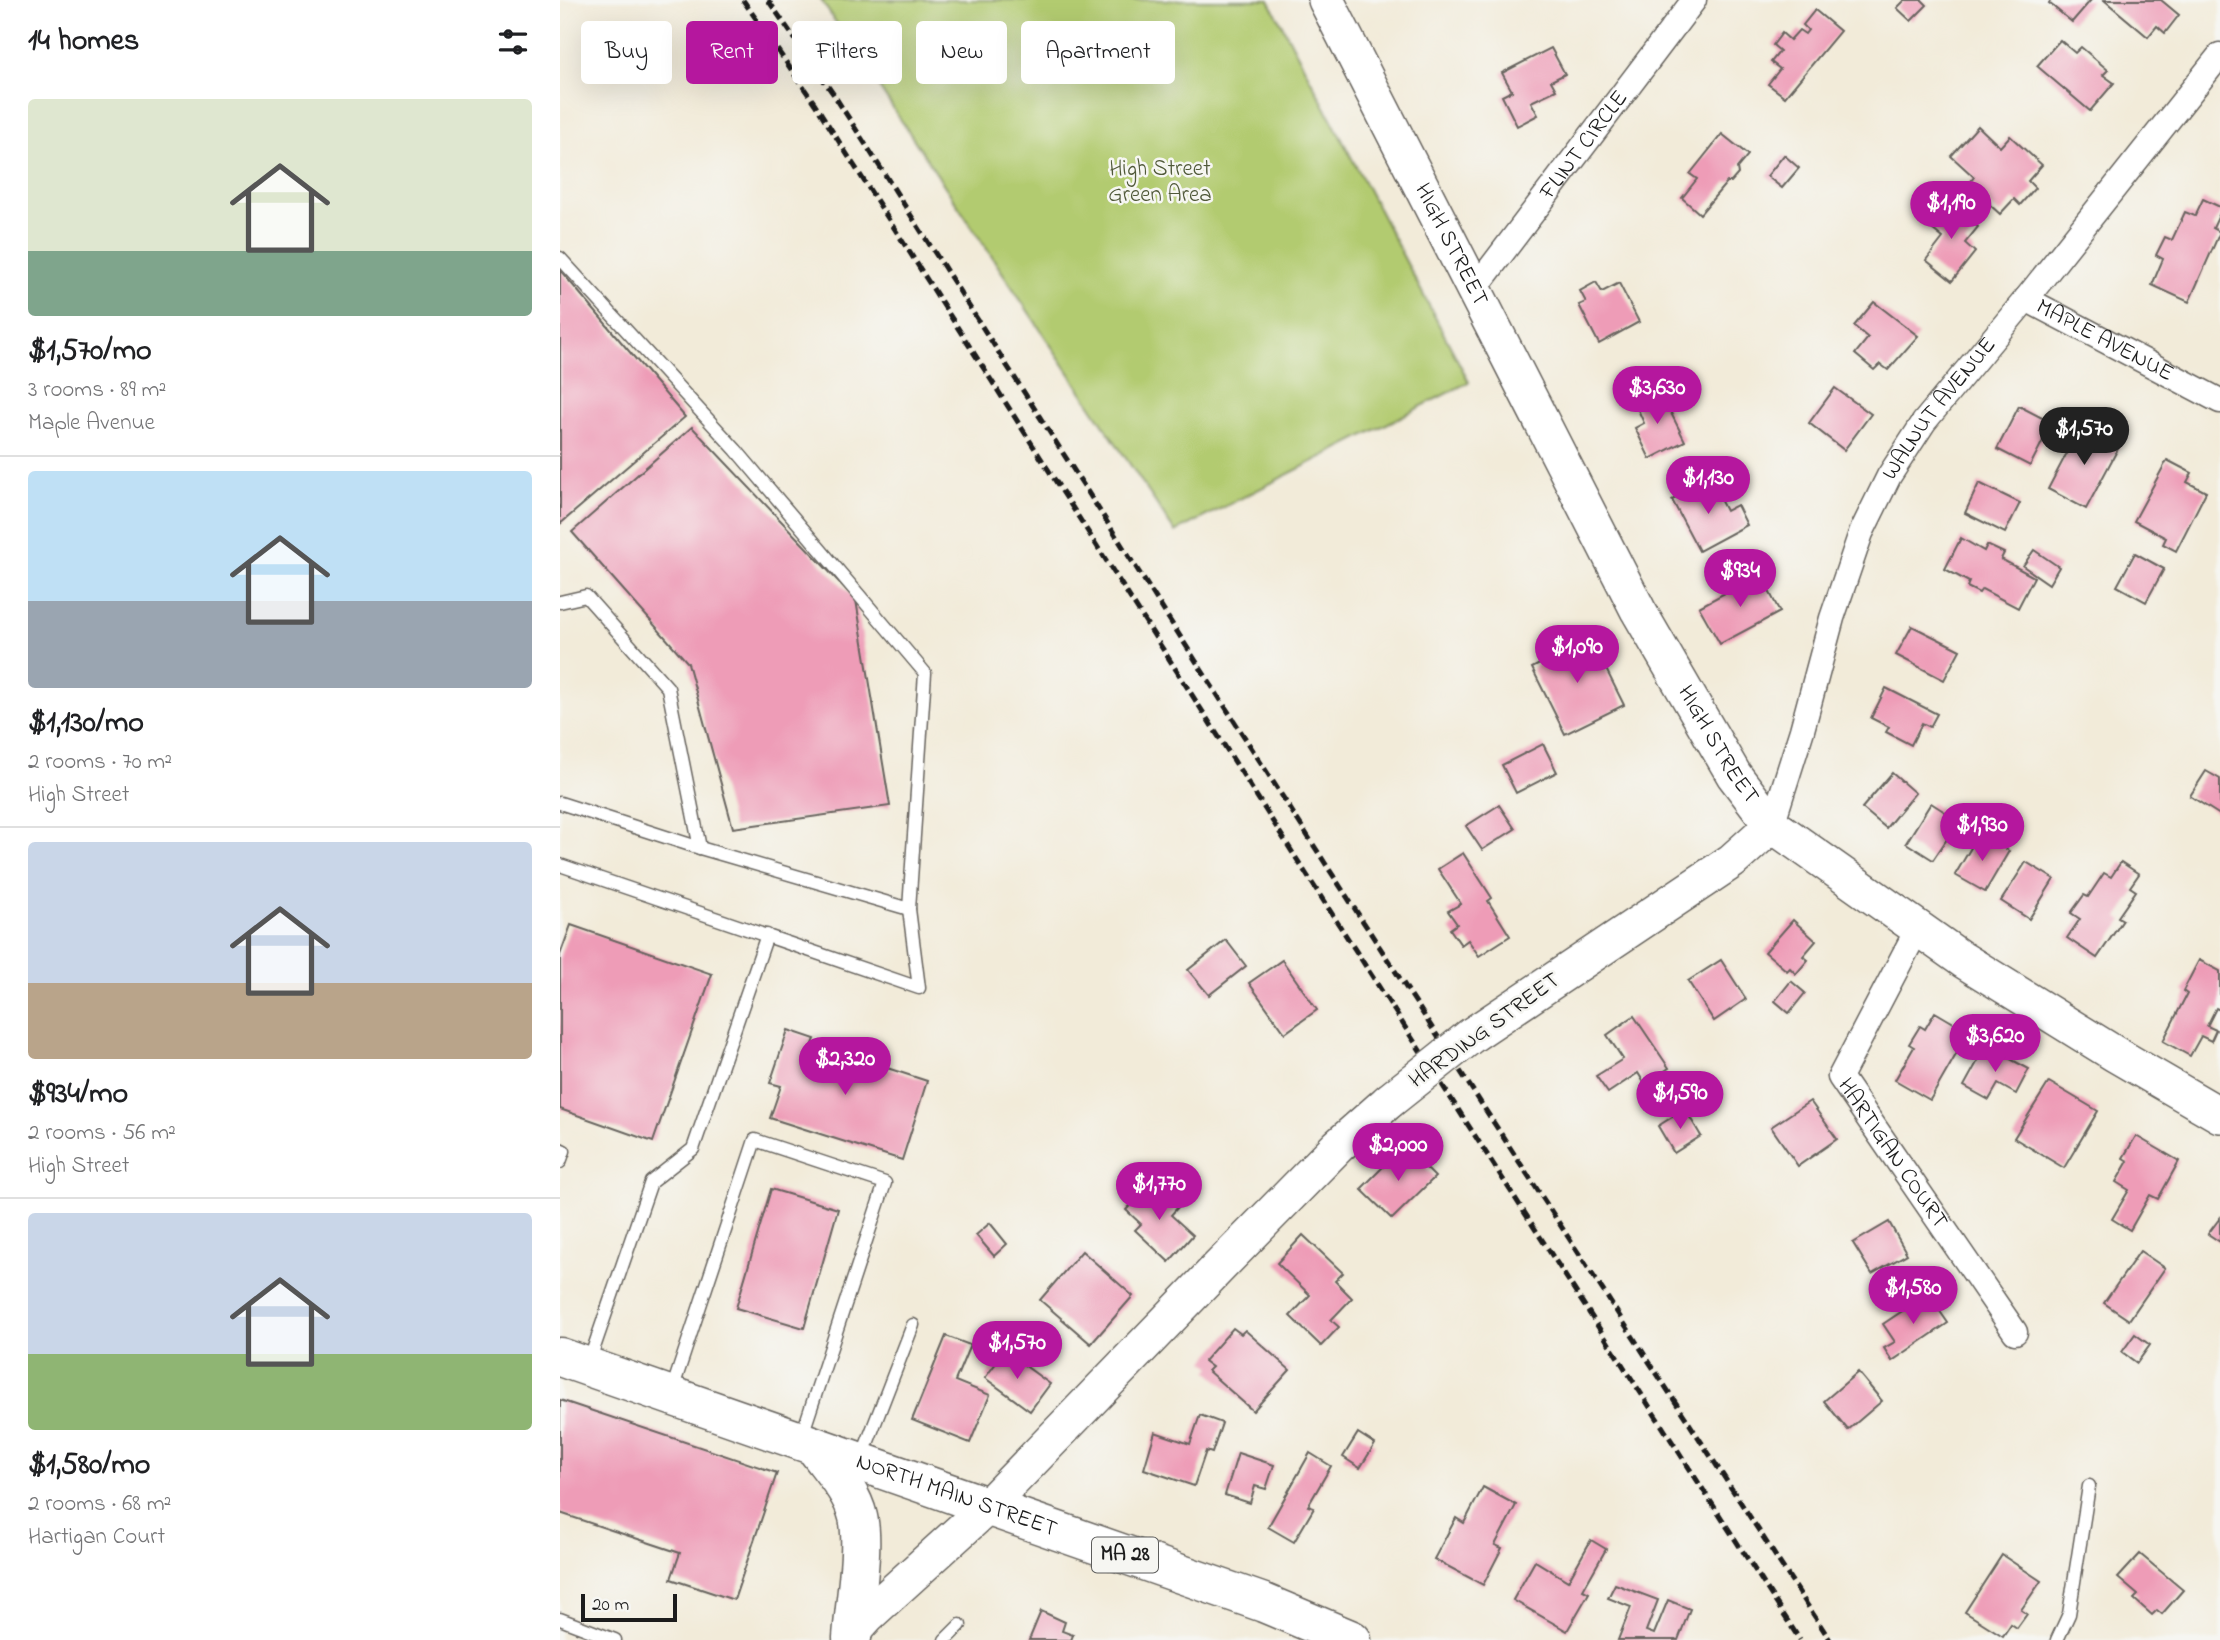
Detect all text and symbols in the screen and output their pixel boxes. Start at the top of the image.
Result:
text: 14 homes [28,20,139,64]
chip: Buy [581,21,672,84]
chip: Rent [686,21,778,84]
chip: Filters [792,21,902,84]
chip: New [916,21,1007,84]
chip: Apartment [1021,21,1175,84]
icon: filters [494,23,532,61]
street label: FLINT CIRCLE [1531,83,1636,207]
icon: home [217,145,343,271]
park label: High Street Green Area [1108,153,1212,212]
street label: HIGH STREET [1406,178,1496,312]
pin: $1,190 [1894,182,2008,241]
text: $1,190 [1926,187,1976,220]
street label: MAPLE AVENUE [2030,291,2179,390]
text: $1,570/mo [28,330,152,374]
street label: WALNUT AVENUE [1874,330,2004,487]
pin: $3,630 [1600,366,1714,426]
text: $3,630 [1629,372,1685,405]
text: 3 rooms · 89 m² [28,374,166,407]
text: Maple Avenue [28,407,155,440]
pin: $1,570 [2027,407,2141,467]
text: $1,570 [2055,413,2113,446]
pin: $1,130 [1651,456,1765,516]
text: $1,130 [1682,462,1734,495]
icon: home [217,517,343,643]
pin: $934 [1699,550,1781,609]
text: $934 [1720,555,1760,588]
pin: $1,090 [1520,626,1634,685]
text: $1,090 [1551,631,1603,664]
street label: HIGH STREET [1669,679,1767,811]
text: $1,130/mo [28,702,144,746]
text: 2 rooms · 70 m² [28,746,172,779]
text: High Street [28,779,130,812]
pin: $1,930 [1925,804,2039,863]
text: $1,930 [1956,809,2008,842]
icon: home [217,888,343,1014]
street label: HARDING STREET [1403,965,1567,1097]
pin: $3,620 [1938,1014,2052,1074]
text: $3,620 [1966,1020,2024,1053]
pin: $2,320 [788,1038,902,1097]
text: $2,320 [815,1043,875,1076]
pin: $1,590 [1623,1072,1737,1131]
street label: HARTIGAN COURT [1829,1072,1956,1236]
text: $934/mo [28,1073,128,1117]
text: $1,590 [1652,1077,1708,1110]
text: 2 rooms · 56 m² [28,1117,176,1150]
pin: $2,000 [1341,1124,1455,1183]
text: $2,000 [1368,1129,1428,1162]
text: High Street [28,1150,130,1183]
pin: $1,770 [1102,1162,1216,1222]
text: $1,770 [1132,1168,1186,1201]
icon: home [217,1259,343,1385]
pin: $1,580 [1856,1266,1970,1326]
text: $1,580 [1885,1272,1941,1305]
pin: $1,570 [960,1322,1074,1381]
text: $1,570 [988,1327,1046,1360]
text: $1,580/mo [28,1444,150,1488]
street label: NORTH MAIN STREET [851,1445,1061,1546]
text: 2 rooms · 68 m² [28,1488,171,1521]
text: Hartigan Court [28,1521,165,1554]
road number: MA 28 [1092,1538,1158,1572]
scale bar [581,1591,677,1623]
text: 20 m [592,1592,629,1619]

